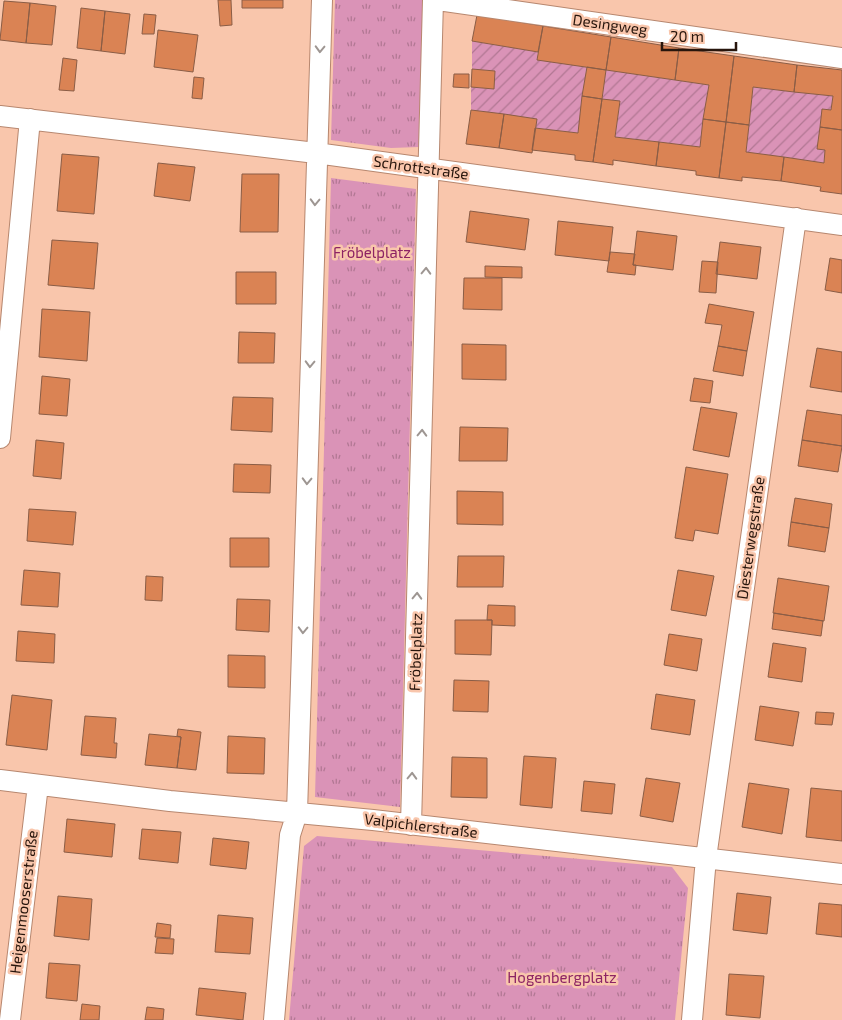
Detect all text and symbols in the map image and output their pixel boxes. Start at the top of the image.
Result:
street label: Desingweg [572,10,649,38]
scale bar [662,20,736,52]
text: 20 m [670,27,704,45]
one-way arrow [315,45,326,53]
street label: Schrottstraße [372,151,470,183]
one-way arrow [310,198,320,206]
park label: Fröbelplatz [333,243,411,261]
one-way arrow [421,267,432,275]
one-way arrow [305,361,315,369]
one-way arrow [417,429,427,437]
street label: Diesterwegstraße [732,475,768,600]
one-way arrow [302,478,312,485]
one-way arrow [412,592,423,600]
street label: Fröbelplatz [405,613,425,691]
one-way arrow [297,626,308,634]
one-way arrow [407,772,418,780]
street label: Valpichlerstraße [363,809,479,841]
street label: Heigenmooserstraße [5,829,41,975]
park label: Hogenbergplatz [507,968,617,986]

